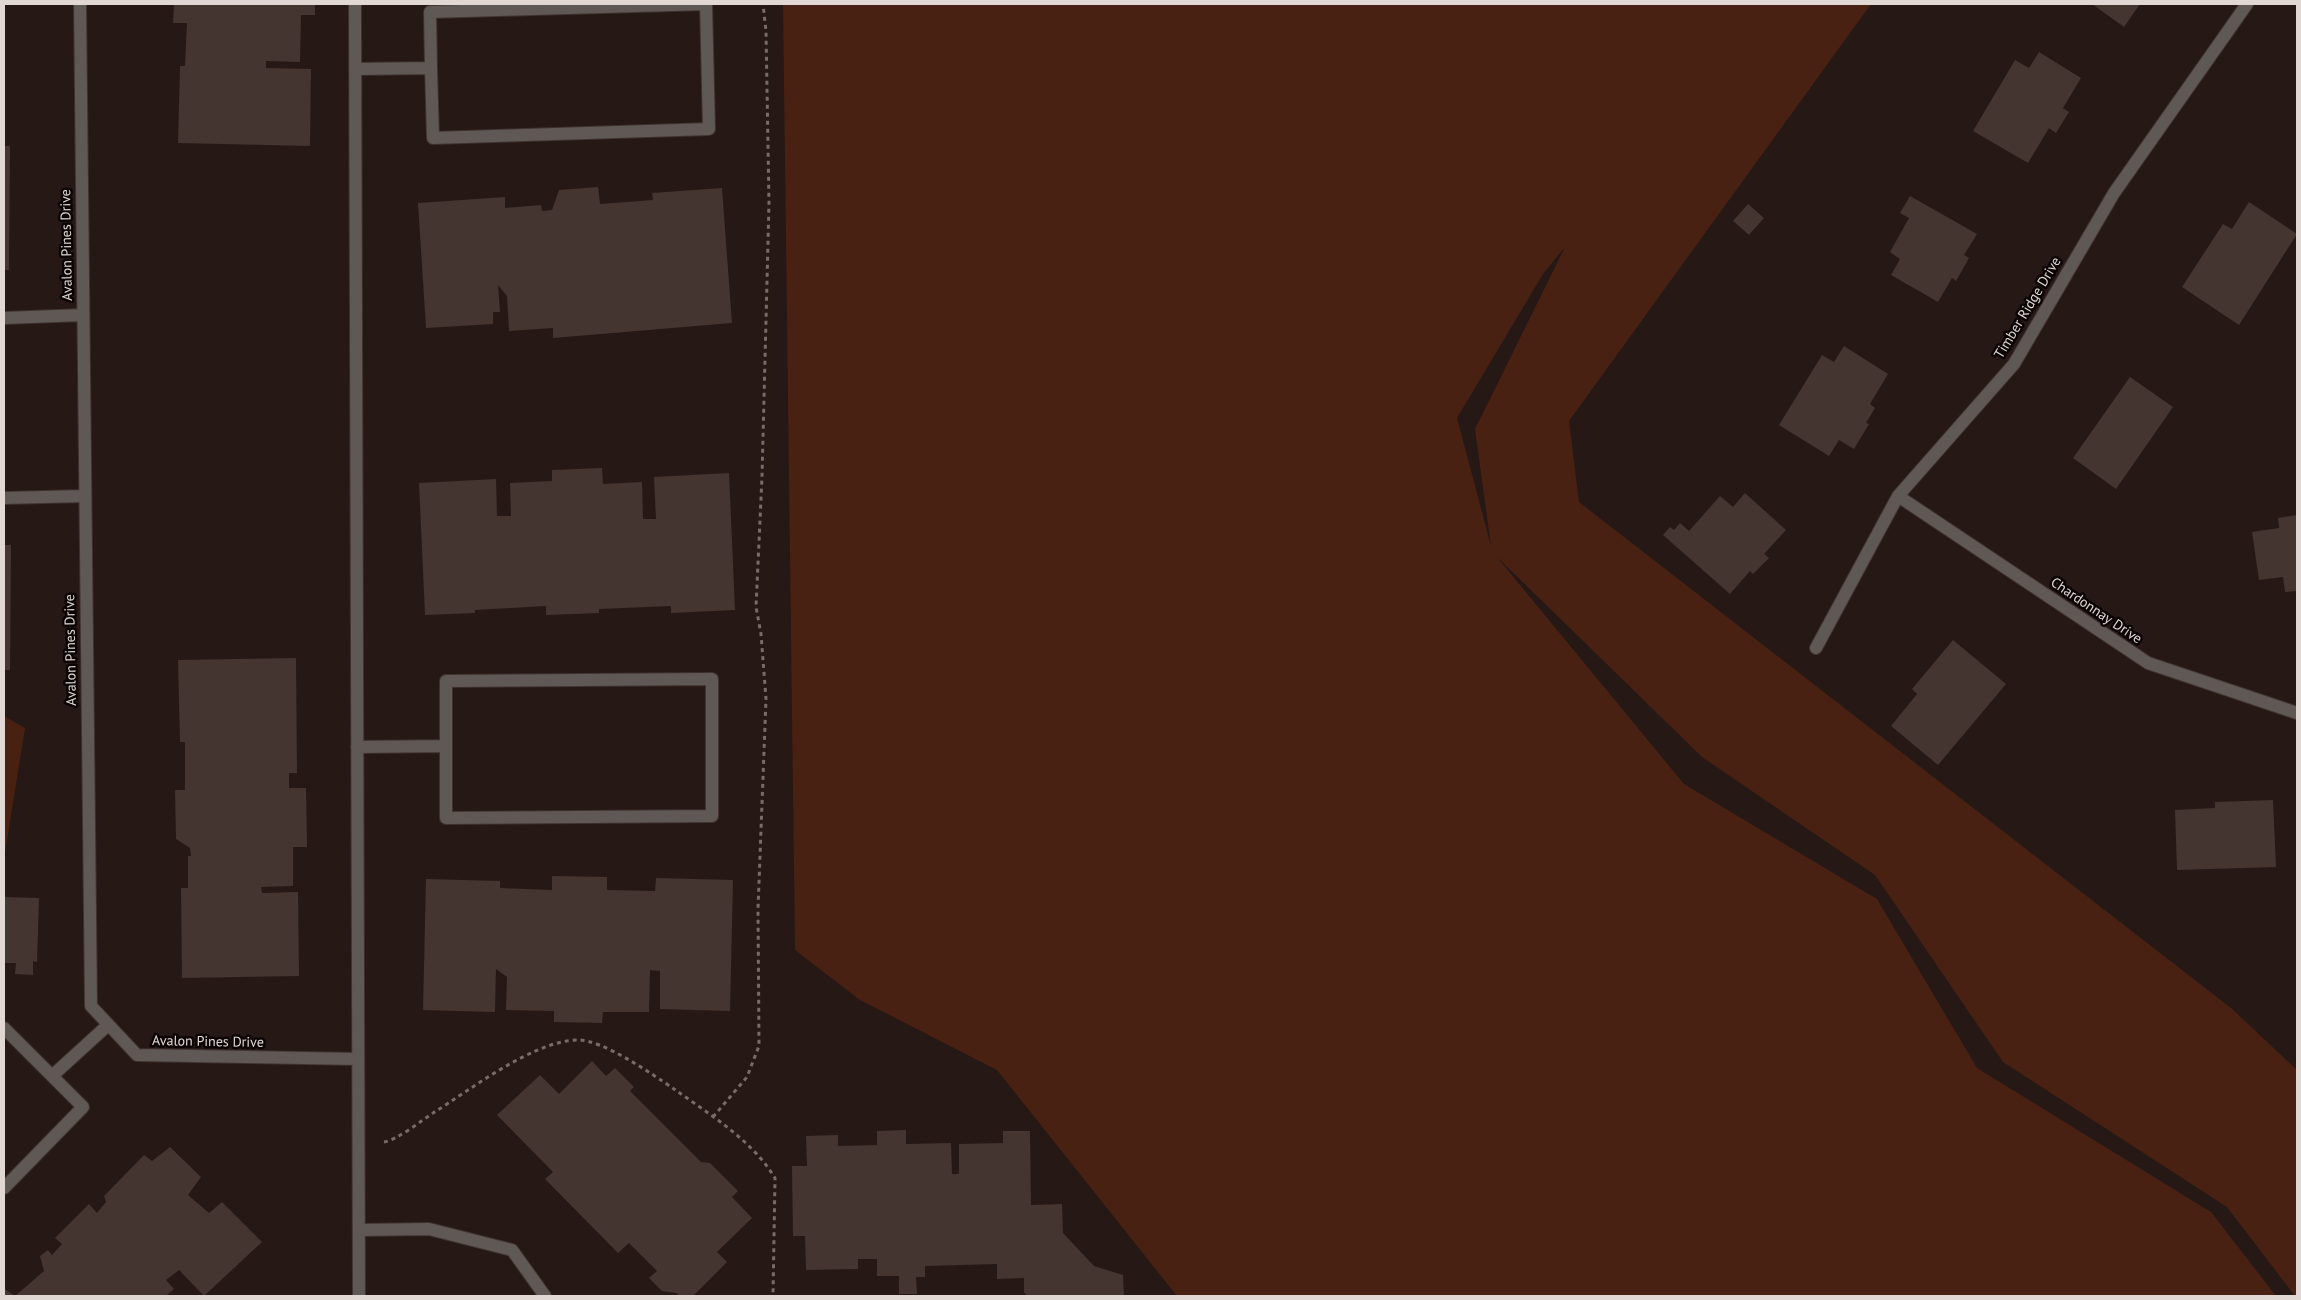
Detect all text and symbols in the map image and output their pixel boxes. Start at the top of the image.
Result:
street label: Avalon Pines Drive [58,189,76,301]
street label: Timber Ridge Drive [1991,254,2065,362]
street label: Chardonnay Drive [2047,574,2145,648]
street label: Avalon Pines Drive [62,594,80,706]
street label: Avalon Pines Drive [152,1033,264,1051]

